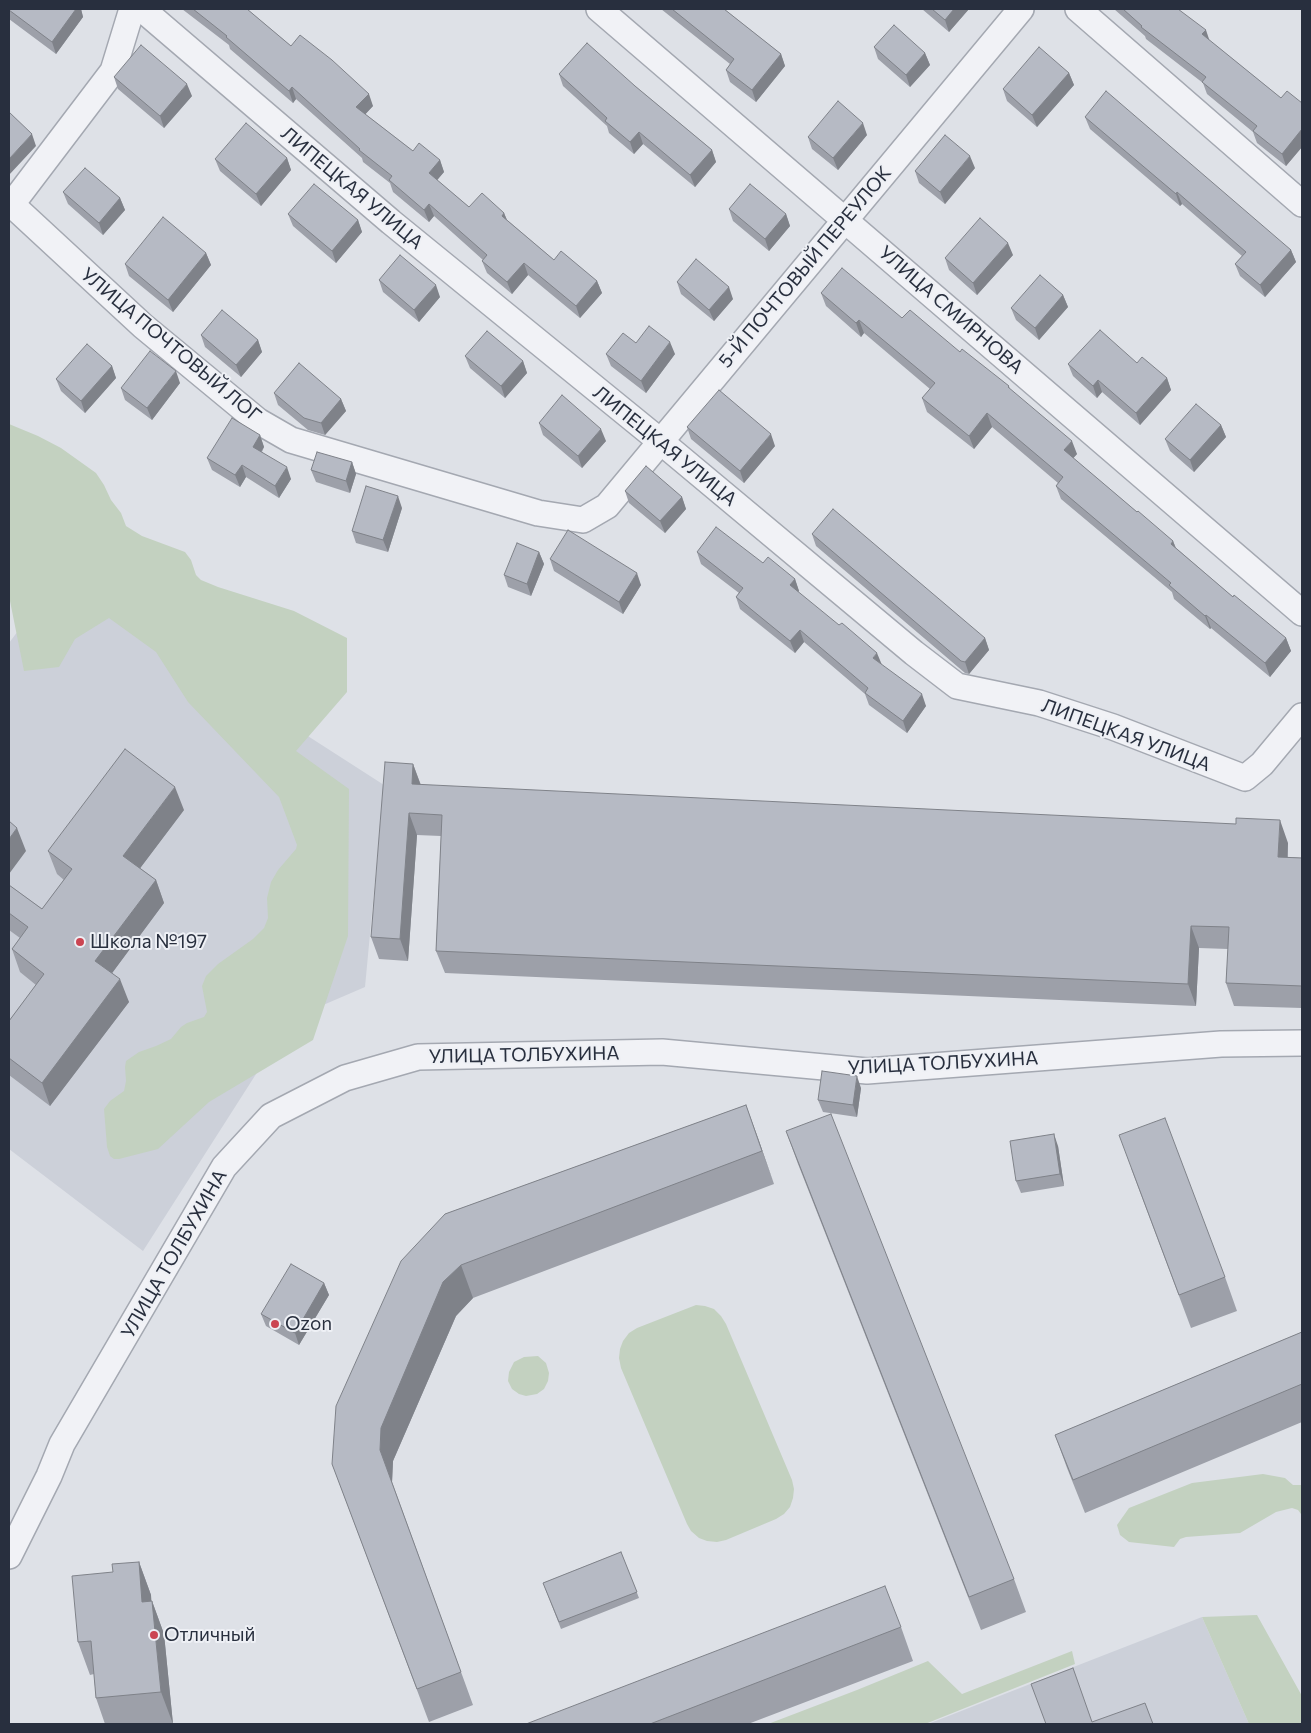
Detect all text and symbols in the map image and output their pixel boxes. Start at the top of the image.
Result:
street label: ЛИПЕЦКАЯ УЛИЦА [276,122,428,254]
street label: 5-Й ПОЧТОВЫЙ ПЕРЕУЛОК [714,162,896,372]
street label: УЛИЦА СМИРНОВА [874,241,1028,379]
street label: УЛИЦА ПОЧТОВЫЙ ЛОГ [76,263,266,427]
street label: ЛИПЕЦКАЯ УЛИЦА [589,381,741,511]
street label: ЛИПЕЦКАЯ УЛИЦА [1038,694,1214,776]
place label: Школа №197 [90,931,207,953]
marker: Школа №197 [74,936,86,948]
street label: УЛИЦА ТОЛБУХИНА [428,1042,620,1068]
street label: УЛИЦА ТОЛБУХИНА [847,1047,1039,1079]
street label: УЛИЦА ТОЛБУХИНА [116,1166,232,1342]
place label: Ozon [285,1313,332,1335]
marker: Ozon [269,1318,281,1330]
place label: Отличный [164,1624,256,1646]
marker: Отличный [148,1629,160,1641]

